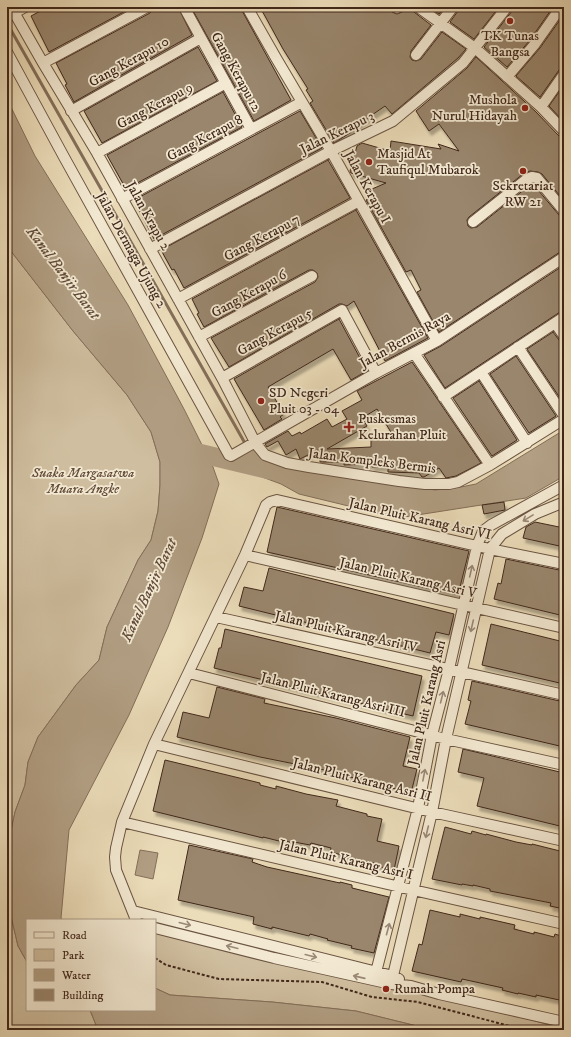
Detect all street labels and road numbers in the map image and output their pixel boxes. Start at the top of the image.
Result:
street label: Gang Kerapu 12 [207,29,265,115]
street label: Gang Kerapu 10 [86,33,172,91]
street label: Gang Kerapu 9 [114,79,196,133]
street label: Jalan Kerapu 3 [295,107,377,160]
street label: Gang Kerapu 8 [164,110,246,166]
street label: Jalan Kerapu I [339,145,395,227]
street label: Jalan Krapu 2 [121,176,174,254]
street label: Jalan Dermaga Ujung 2 [91,187,171,311]
street label: Gang Kerapu 7 [221,210,303,266]
street label: Gang Kerapu 6 [208,266,291,322]
street label: Gang Kerapu 5 [234,304,316,360]
street label: Jalan Bermis Raya [355,308,454,373]
street label: Jalan Kompleks Bermis [305,444,437,478]
street label: Jalan Pluit Karang Asri VI [345,493,493,544]
street label: Jalan Pluit Karang Asri V [336,553,479,603]
street label: Jalan Pluit Karang Asri IV [271,606,420,657]
street label: Jalan Pluit Karang Asri [403,638,450,769]
street label: Jalan Pluit Karang Asri III [257,668,407,722]
street label: Jalan Pluit Karang Asri II [289,754,434,806]
street label: Jalan Pluit Karang Asri I [275,835,415,884]

